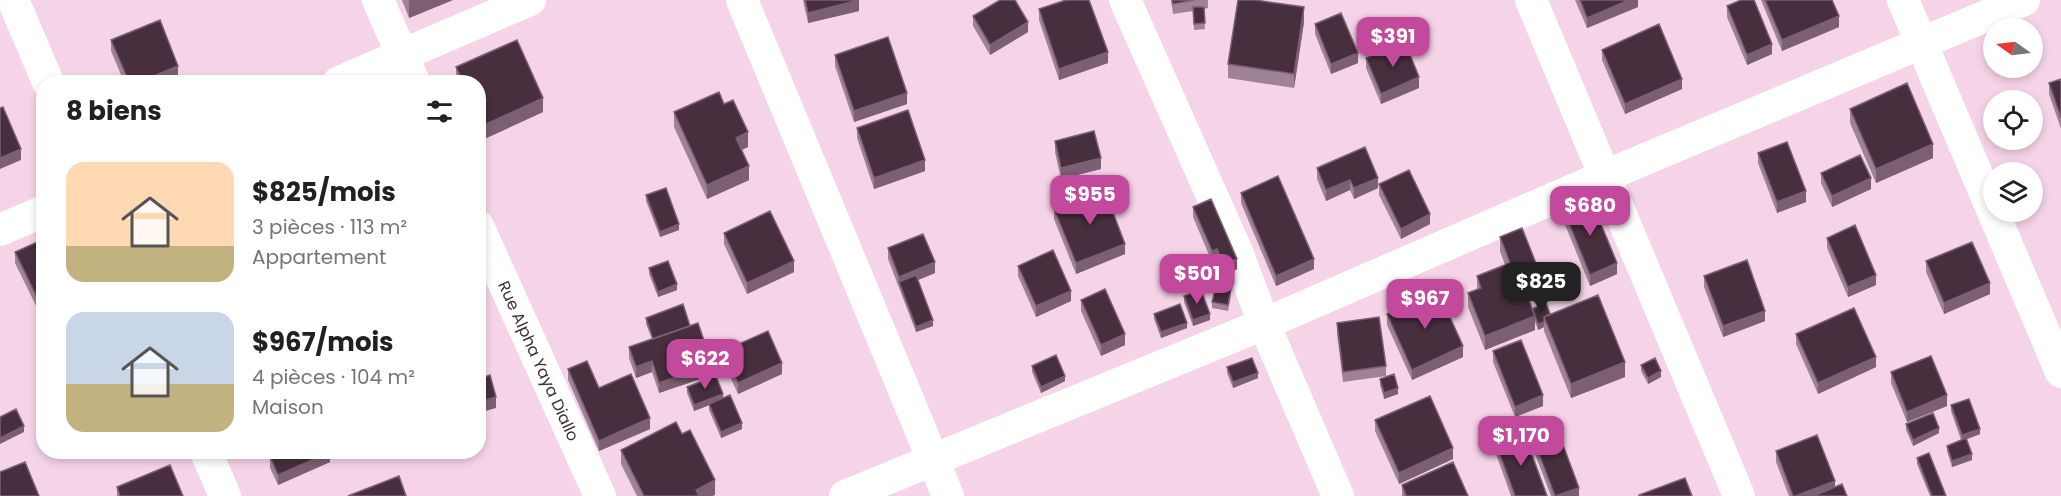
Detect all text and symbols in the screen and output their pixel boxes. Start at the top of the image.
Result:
pin: $391 [1357,17,1429,68]
north arrow [1983,18,2043,78]
map controls [1983,18,2043,222]
text: $391 [1370,22,1416,50]
button: locate [1983,90,2043,150]
text: 8 biens [66,93,162,129]
icon: filters [423,95,456,128]
button: layers [1983,162,2043,222]
text: $825/mois [252,174,396,210]
pin: $955 [1054,175,1126,226]
text: $955 [1064,180,1116,208]
icon: home [114,186,186,258]
pin: $680 [1554,186,1626,237]
text: $680 [1564,191,1616,219]
text: 3 pièces · 113 m² [252,213,407,241]
text: Appartement [252,243,386,271]
pin: $501 [1161,254,1233,305]
text: $501 [1174,259,1220,287]
pin: $825 [1505,262,1577,313]
text: $825 [1516,267,1566,295]
street label: Rue Alpha Yaya Diallo [492,277,585,445]
pin: $967 [1389,279,1461,330]
text: $967 [1401,284,1449,312]
text: $967/mois [252,324,394,360]
icon: home [114,336,186,408]
pin: $622 [669,339,741,390]
text: $622 [681,344,729,372]
text: 4 pièces · 104 m² [252,363,415,391]
text: Maison [252,393,324,421]
pin: $1,170 [1472,416,1570,467]
text: $1,170 [1492,421,1550,449]

